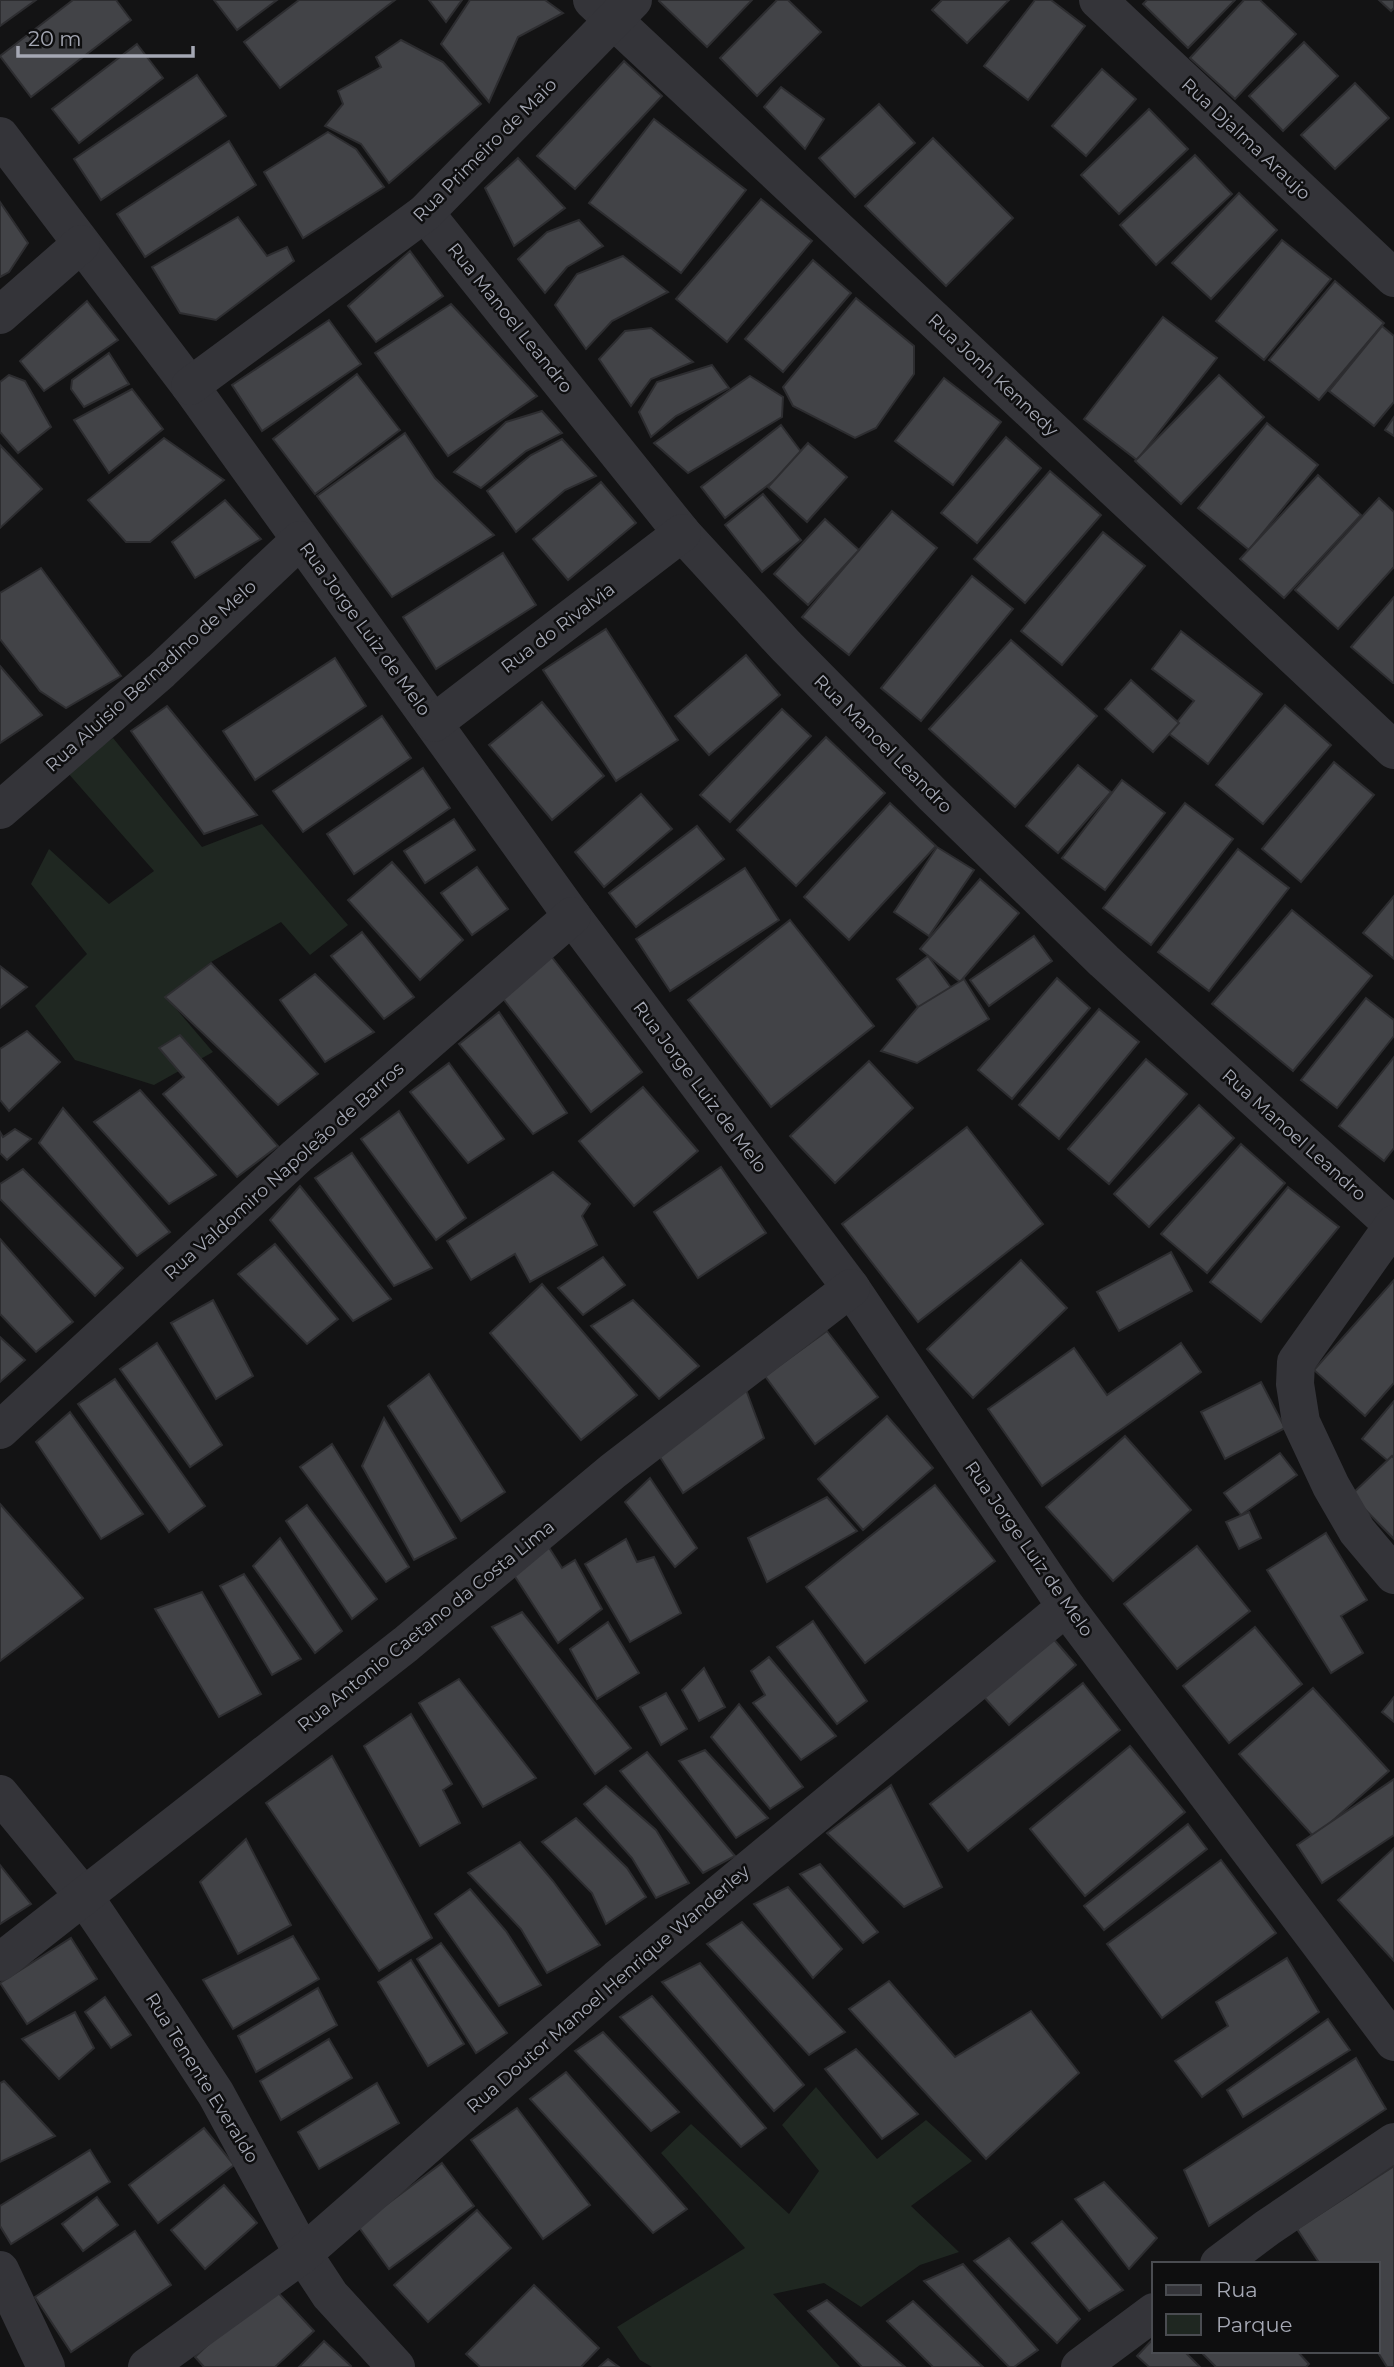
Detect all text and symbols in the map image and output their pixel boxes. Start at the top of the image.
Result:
scale bar [18,14,192,58]
text: 20 m [28,26,82,51]
street label: Rua Primeiro de Maio [408,73,562,227]
street label: Rua Djalma Araujo [1177,74,1315,204]
street label: Rua Manoel Leandro [443,239,577,397]
street label: Rua Jonh Kennedy [923,309,1063,441]
street label: Rua Jorge Luiz de Melo [295,538,435,720]
street label: Rua Aluisio Bernadino de Melo [41,575,261,777]
street label: Rua do Rivalvia [497,578,619,678]
street label: Rua Manoel Leandro [809,670,957,818]
street label: Rua Jorge Luiz de Melo [628,997,772,1177]
street label: Rua Valdomiro Napoleão de Barros [160,1057,408,1285]
street label: Rua Manoel Leandro [1217,1064,1371,1206]
street label: Rua Jorge Luiz de Melo [960,1457,1098,1641]
street label: Rua Antonio Caetano da Costa Lima [293,1515,559,1737]
street label: Rua Doutor Manoel Henrique Wanderley [462,1860,754,2118]
street label: Rua Tenente Everaldo [141,1989,263,2167]
legend [1152,2262,1380,2353]
text: Rua [1216,2277,1258,2302]
text: Parque [1216,2312,1292,2337]

